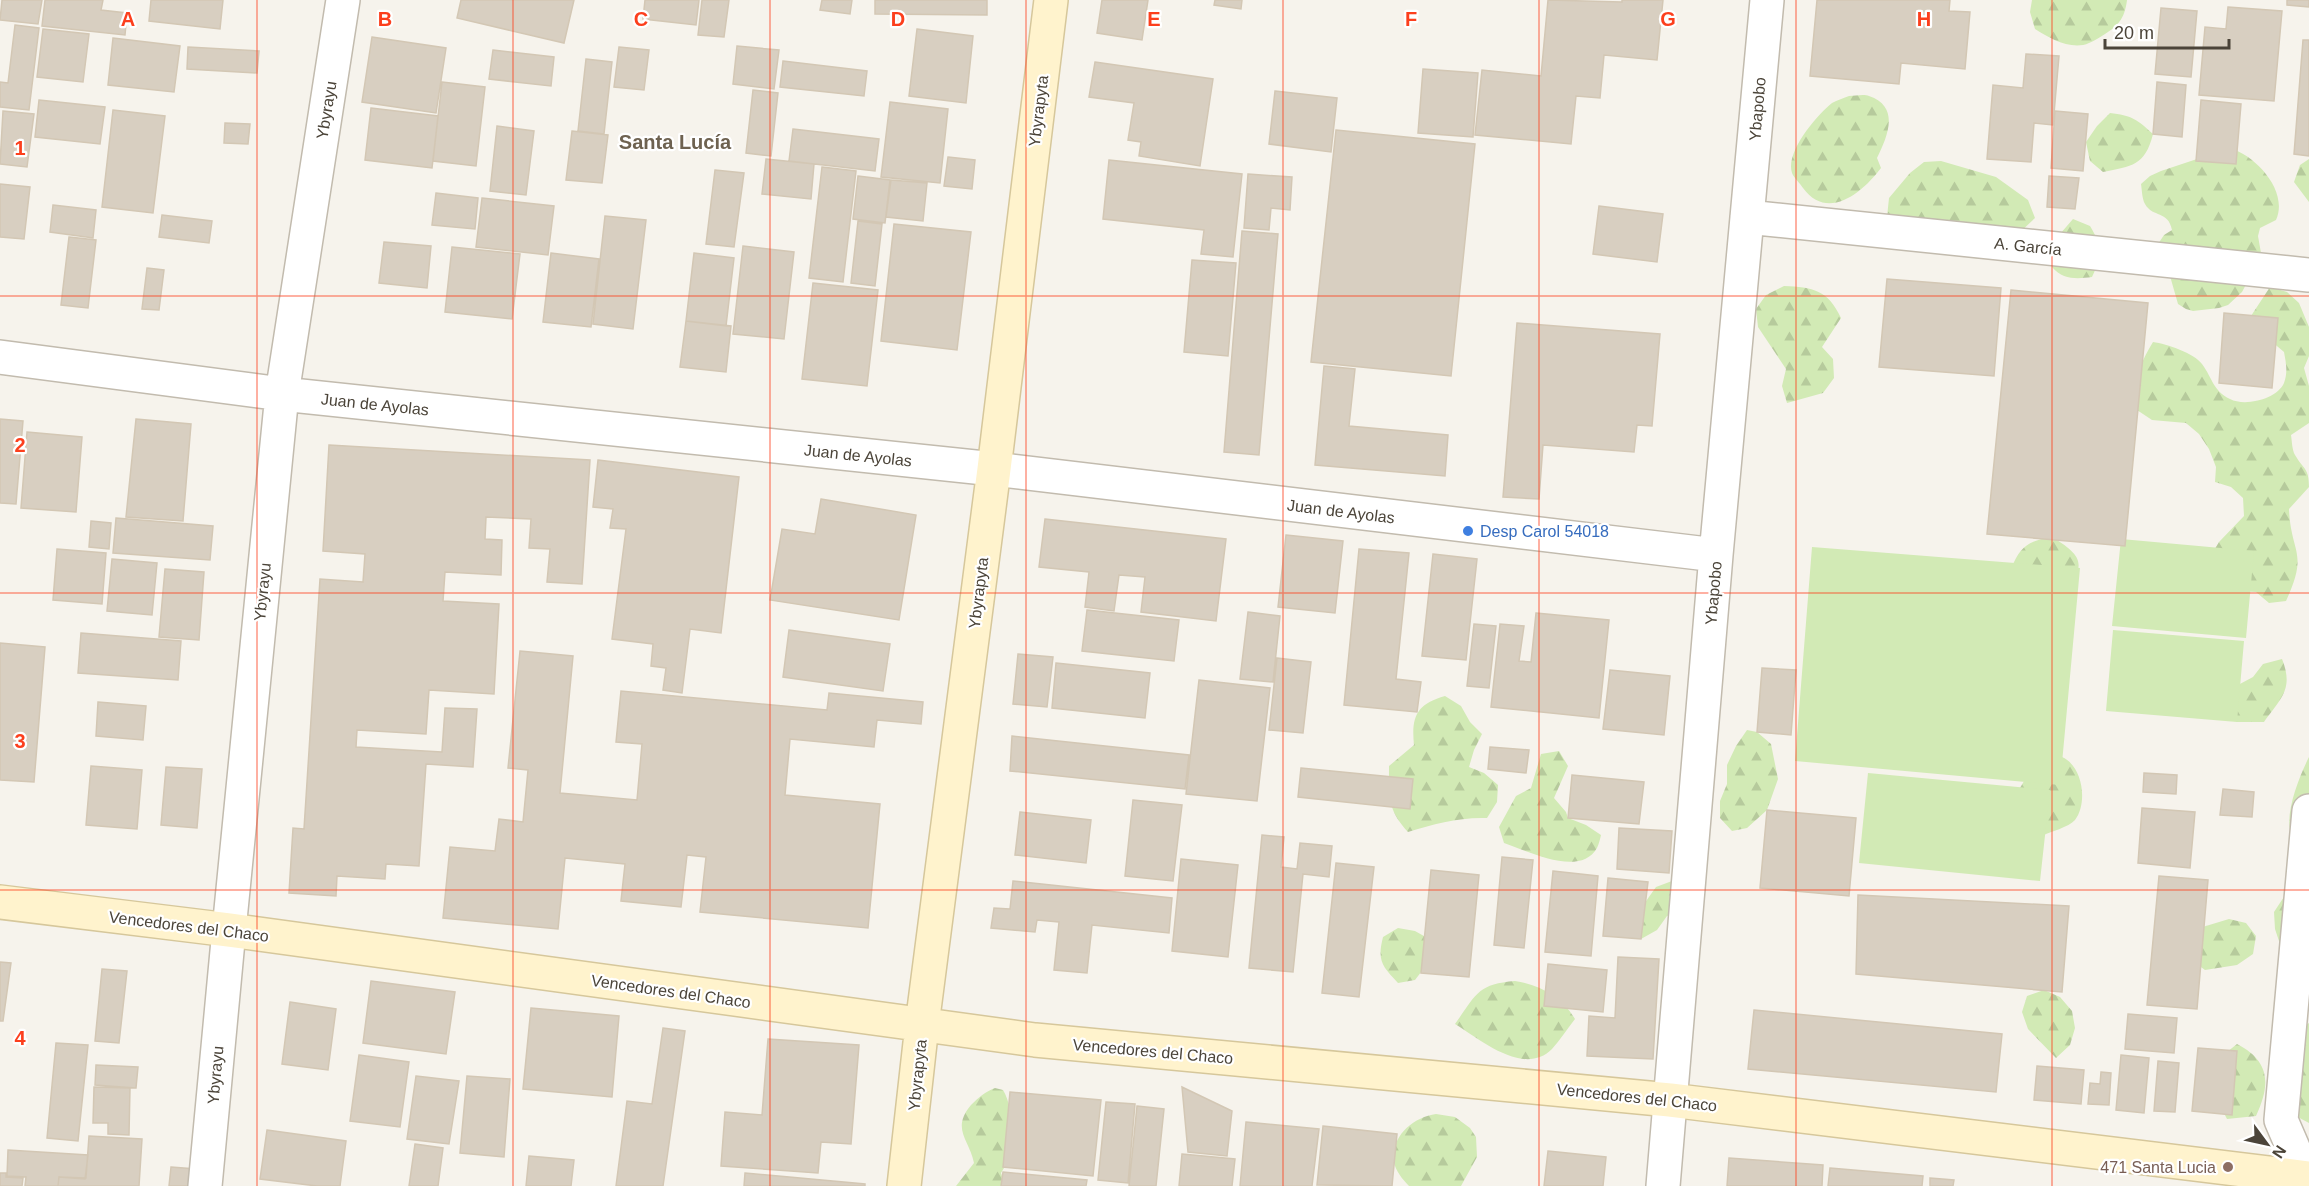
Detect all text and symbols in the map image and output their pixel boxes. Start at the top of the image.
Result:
text: A [121,8,135,30]
text: B [378,8,392,30]
text: C [634,8,648,30]
text: D [891,8,905,30]
text: E [1147,8,1161,30]
text: F [1405,8,1417,30]
text: G [1660,8,1676,30]
text: H [1917,8,1931,30]
scale bar [2105,12,2230,50]
text: 20 m [2114,23,2154,43]
street label: Ybyrapyta [1026,74,1051,148]
street label: Ybapobo [1746,76,1769,142]
street label: Ybyrayu [314,80,339,140]
district label: Santa Lucía [619,131,732,153]
text: 1 [14,137,26,159]
street label: A. García [1993,235,2063,258]
street label: Juan de Ayolas [320,390,430,419]
text: 2 [14,434,26,456]
street label: Juan de Ayolas [803,441,913,470]
street label: Juan de Ayolas [1286,496,1396,527]
place label: Desp Carol 54018 [1480,523,1609,540]
marker: Desp Carol 54018 [1461,524,1475,538]
street label: Ybyrapyta [966,556,991,630]
street label: Ybapobo [1702,560,1725,626]
street label: Ybyrayu [251,562,274,622]
text: 3 [14,730,26,752]
street label: Vencedores del Chaco [108,908,270,945]
street label: Vencedores del Chaco [590,972,752,1011]
text: 4 [14,1027,26,1049]
street label: Vencedores del Chaco [1072,1036,1234,1067]
street label: Ybyrapyta [905,1038,930,1112]
street label: Ybyrayu [204,1045,227,1105]
street label: Vencedores del Chaco [1556,1081,1718,1114]
north arrow [2237,1114,2297,1174]
text: N [2269,1142,2289,1161]
place label: 471 Santa Lucia [2100,1159,2216,1176]
marker: 471 Santa Lucia [2221,1160,2235,1174]

